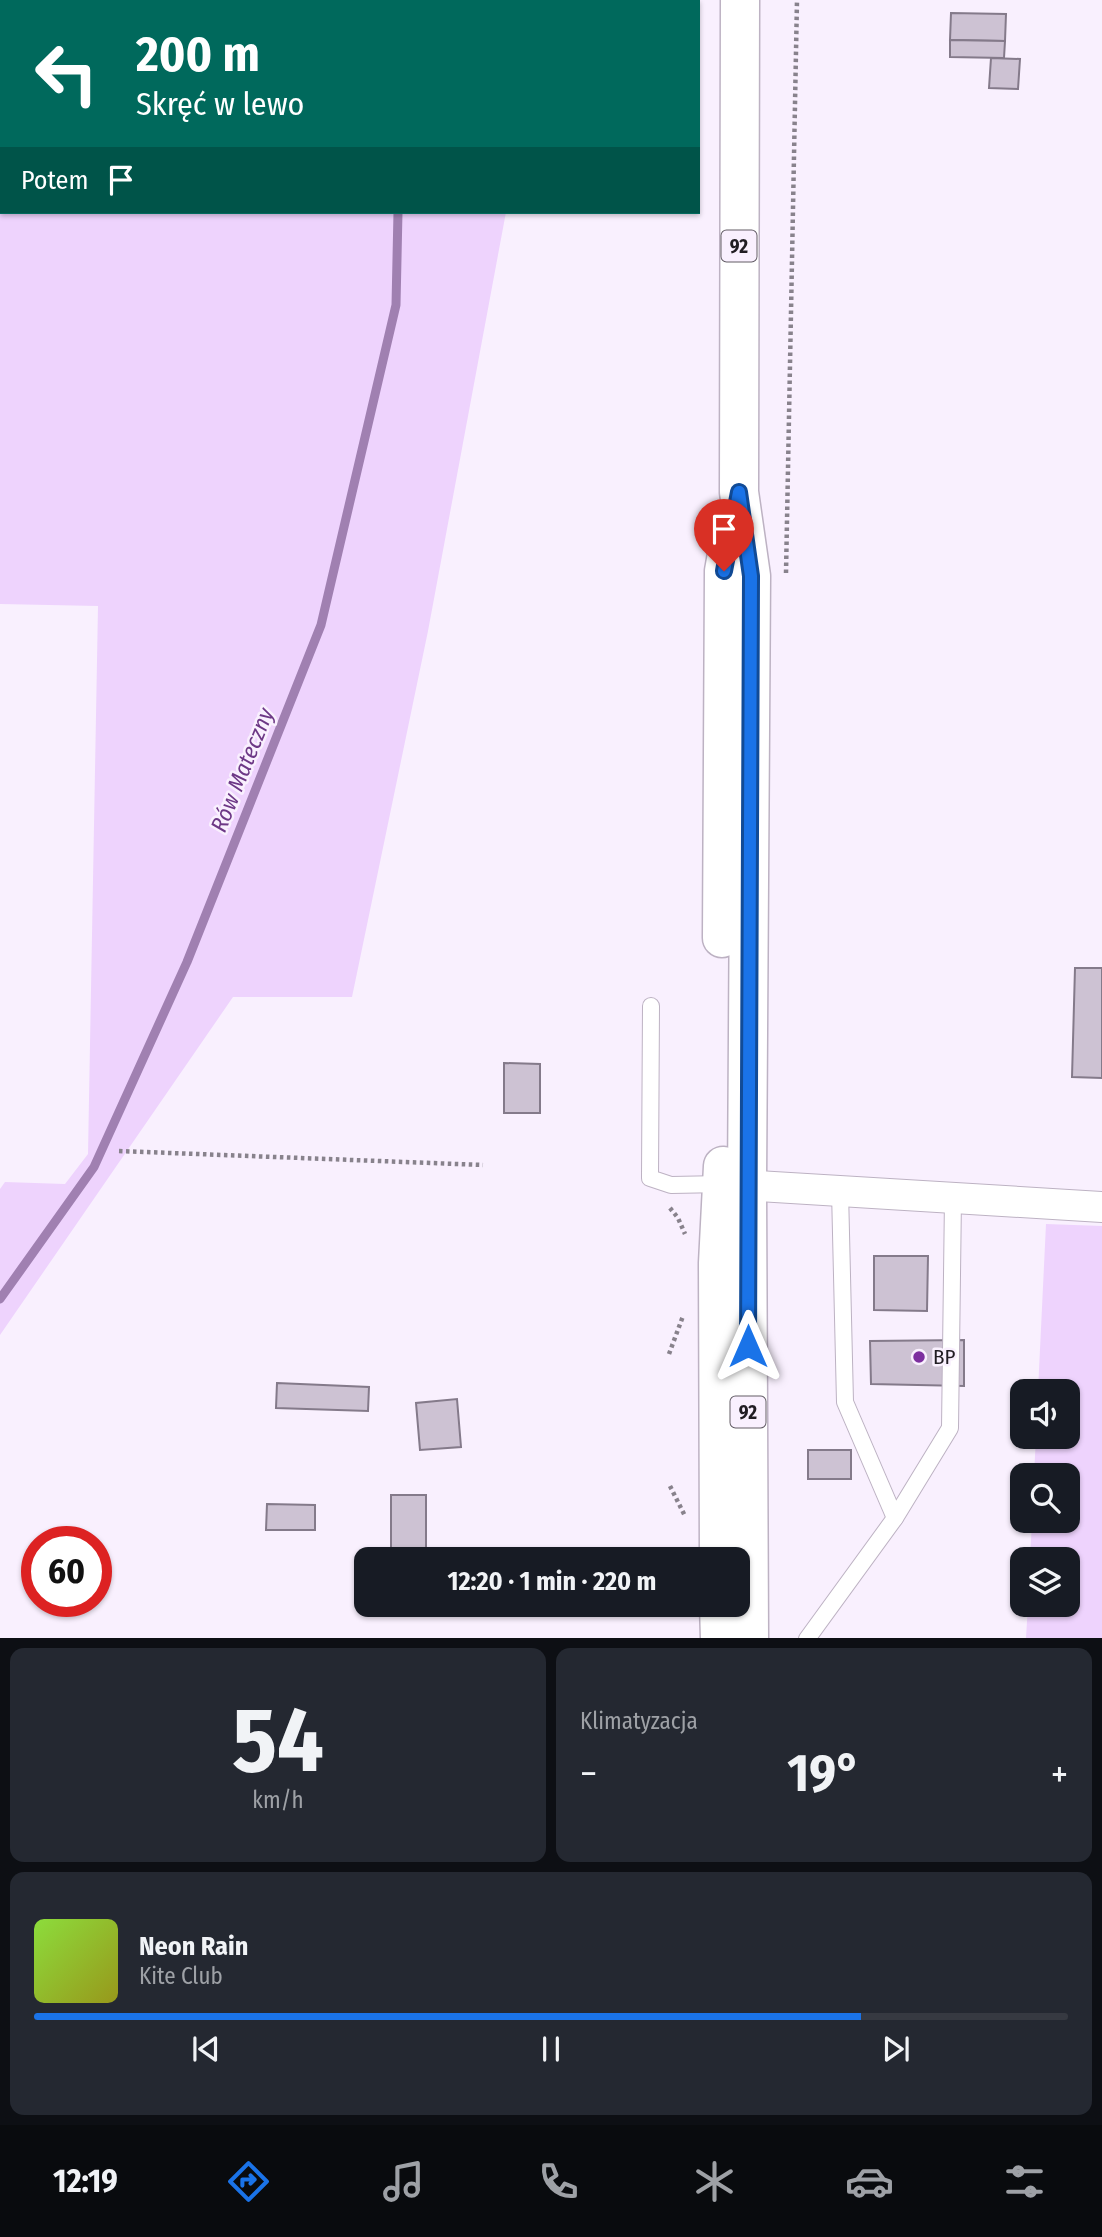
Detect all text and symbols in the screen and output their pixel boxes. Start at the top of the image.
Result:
text: 200 m [136,25,260,84]
icon: left [21,28,112,119]
text: Skręć w lewo [136,85,304,123]
icon: arrive [102,161,140,199]
text: Potem [21,165,88,196]
road number: 92 [722,230,756,262]
pin [694,499,754,571]
icon: arrive [705,510,743,548]
water label: Rów Mateczny [204,703,280,836]
position arrow [711,1309,785,1383]
place label: BP [933,1344,955,1370]
marker: BP [911,1349,927,1365]
map controls [1010,1379,1080,1617]
button: sound [1010,1379,1080,1449]
road number: 92 [730,1396,766,1428]
button: search [1010,1463,1080,1533]
speed limit sign: 60 [21,1526,112,1617]
button: layers [1010,1547,1080,1617]
text: 12:20 · 1 min · 220 m [448,1566,656,1597]
text: 54 [232,1686,324,1795]
text: Klimatyzacja [580,1707,698,1735]
text: 19° [787,1742,861,1805]
text: − [580,1751,597,1797]
text: + [1051,1751,1068,1797]
text: km/h [252,1786,304,1814]
text: Neon Rain [139,1931,248,1962]
text: Kite Club [139,1962,223,1990]
icon: previous [187,2030,225,2068]
icon: pause [532,2030,570,2068]
icon: next [877,2030,915,2068]
icon: directions [224,2157,273,2206]
icon: music [379,2157,428,2206]
icon: phone [534,2157,583,2206]
icon: climate [690,2157,739,2206]
icon: car [845,2157,894,2206]
icon: filters [1000,2157,1049,2206]
text: 12:19 [53,2162,118,2200]

